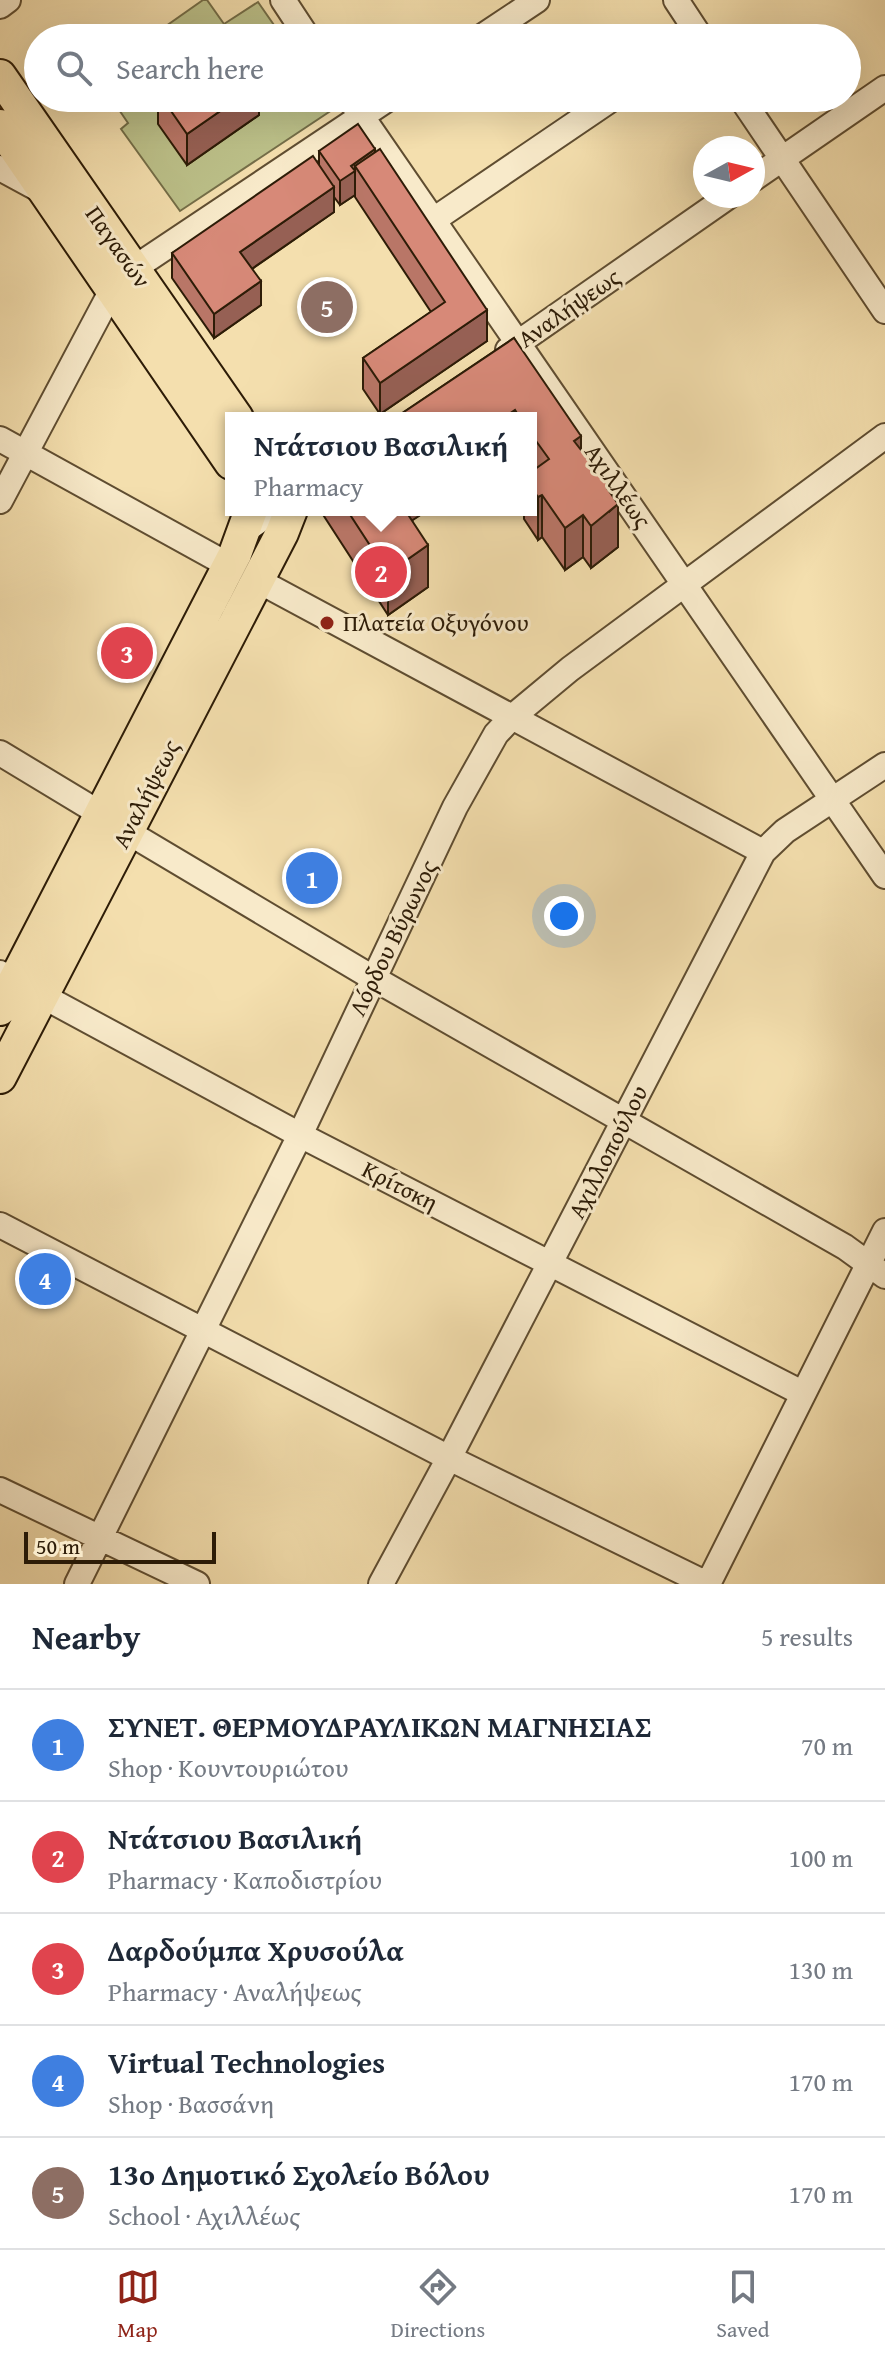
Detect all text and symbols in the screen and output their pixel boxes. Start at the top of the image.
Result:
search box [24,24,861,112]
icon: search [52,46,96,90]
text: Search here [116,46,264,90]
north arrow [693,136,765,208]
street label: Παγασών [77,198,160,295]
street label: Αναλήψεως [510,259,627,356]
pin: 5 [301,277,353,337]
popup [225,412,537,516]
text: Ντάτσιου Βασιλική [254,423,508,467]
street label: Αχιλλέως [576,436,660,535]
text: Pharmacy [254,467,363,506]
pin: 2 [355,542,407,602]
place label: Πλατεία Οξυγόνου [343,605,529,640]
marker: Πλατεία Οξυγόνου [318,614,336,632]
pin: 3 [101,623,153,683]
street label: Αναλήψεως [103,733,188,854]
pin: 1 [286,848,338,908]
street label: Λόρδου Βύρωνος [340,854,446,1022]
your location [544,896,584,936]
street label: Αχιλλοπούλου [559,1079,656,1225]
street label: Κρίτσκη [356,1152,444,1220]
pin: 4 [19,1249,71,1309]
scale bar [24,1528,216,1564]
text: 50 m [36,1530,80,1562]
text: Nearby [32,1612,141,1661]
text: 5 results [761,1617,853,1656]
text: ΣΥΝΕΤ. ΘΕΡΜΟΥΔΡΑΥΛΙΚΩΝ ΜΑΓΝΗΣΙΑΣ [108,1704,651,1748]
text: 1 [51,1726,65,1765]
text: 70 m [801,1726,853,1765]
text: Shop · Κουντουριώτου [108,1748,349,1787]
text: Ντάτσιου Βασιλική [108,1816,362,1860]
text: 2 [51,1838,65,1877]
text: 100 m [788,1838,853,1877]
text: Pharmacy · Καποδιστρίου [108,1860,382,1899]
text: Δαρδούμπα Χρυσούλα [108,1928,404,1972]
text: 3 [51,1950,65,1989]
text: 130 m [788,1950,853,1989]
text: Pharmacy · Αναλήψεως [108,1972,361,2011]
text: Virtual Technologies [108,2040,385,2084]
text: 4 [51,2062,65,2101]
text: 170 m [788,2062,853,2101]
text: Shop · Βασσάνη [108,2084,274,2123]
text: 13o Δημοτικό Σχολείο Βόλου [108,2152,490,2196]
text: 5 [51,2174,65,2213]
text: 170 m [788,2174,853,2213]
text: School · Αχιλλέως [108,2196,300,2235]
tab: Map [116,2265,160,2345]
tab: Directions [391,2265,485,2345]
tab: Saved [716,2265,769,2345]

